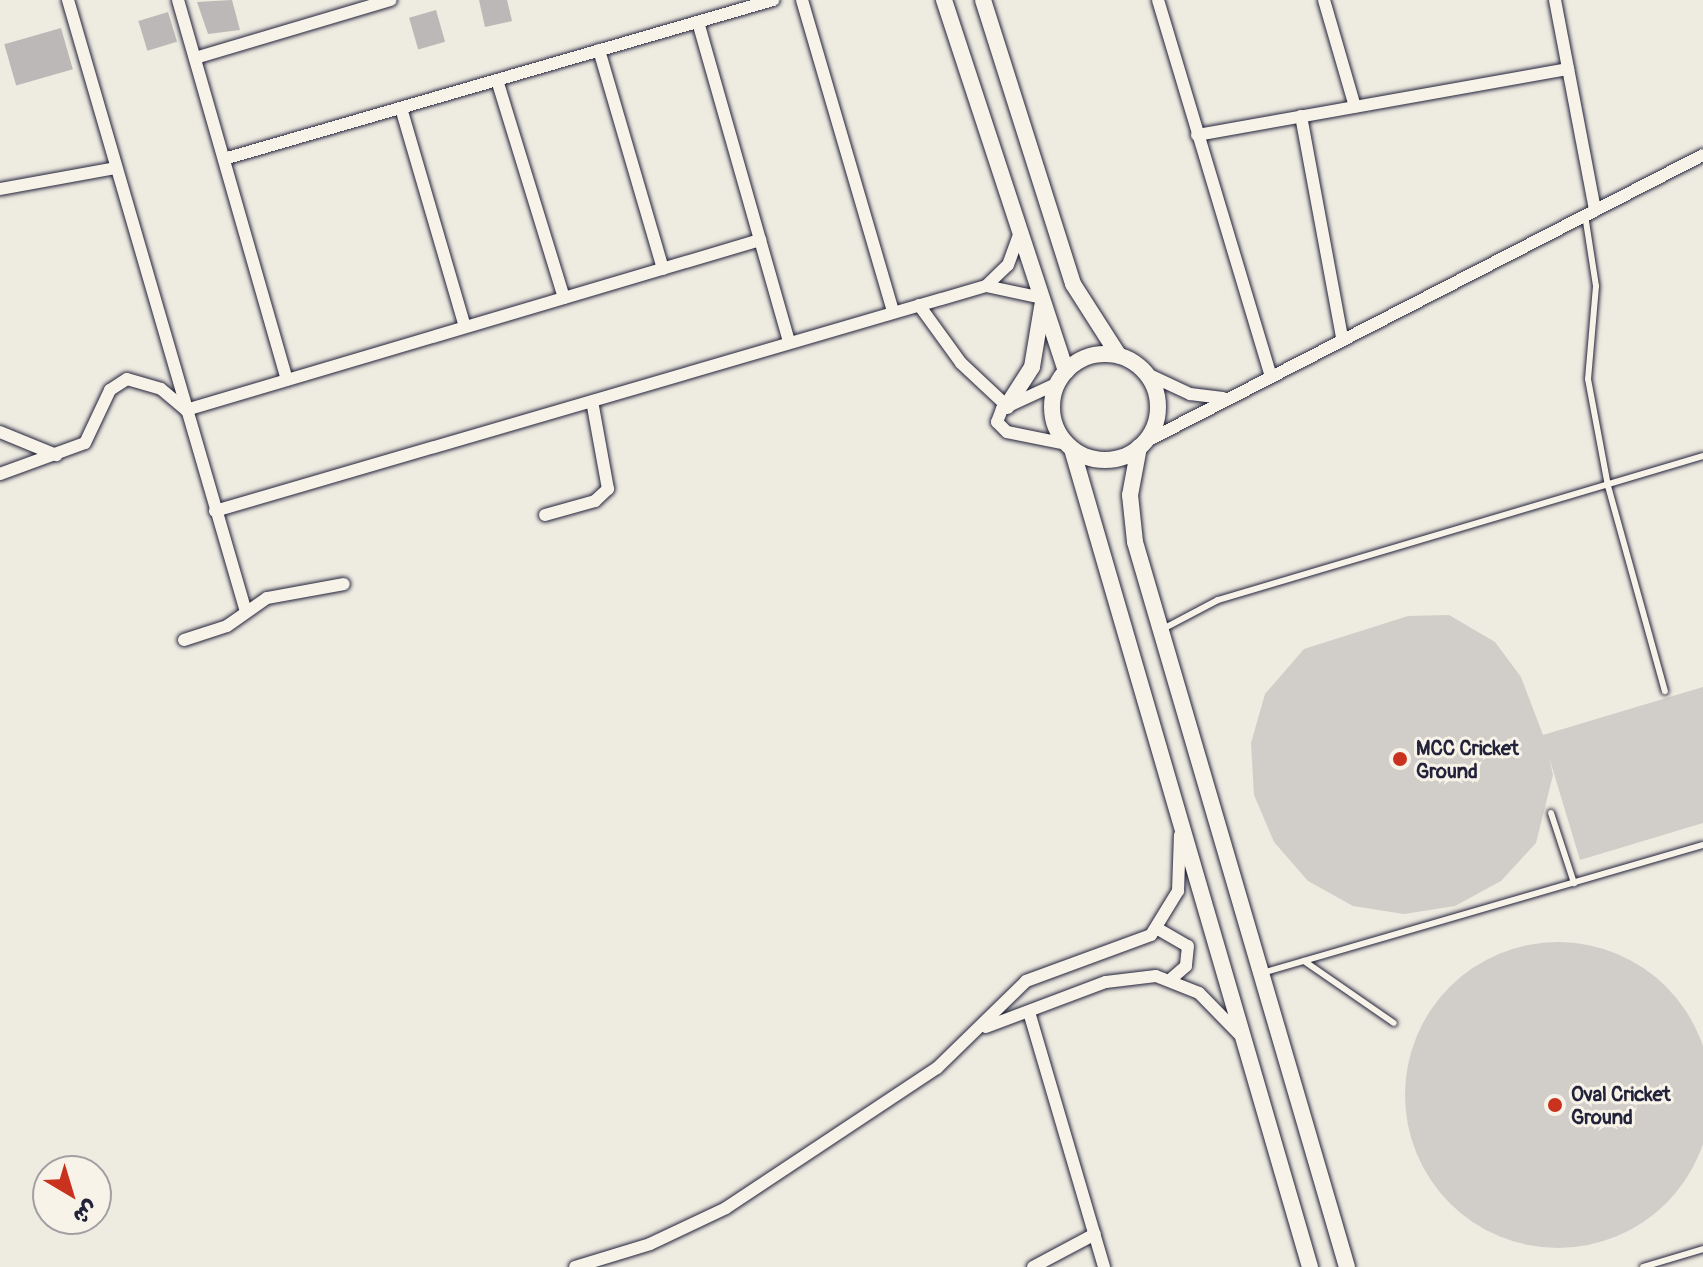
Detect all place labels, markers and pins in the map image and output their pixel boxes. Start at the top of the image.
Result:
place label: MCC Cricket Ground [1416,736,1519,783]
marker: MCC Cricket Ground [1391,750,1409,768]
place label: Oval Cricket Ground [1571,1082,1671,1129]
marker: Oval Cricket Ground [1546,1096,1564,1114]

